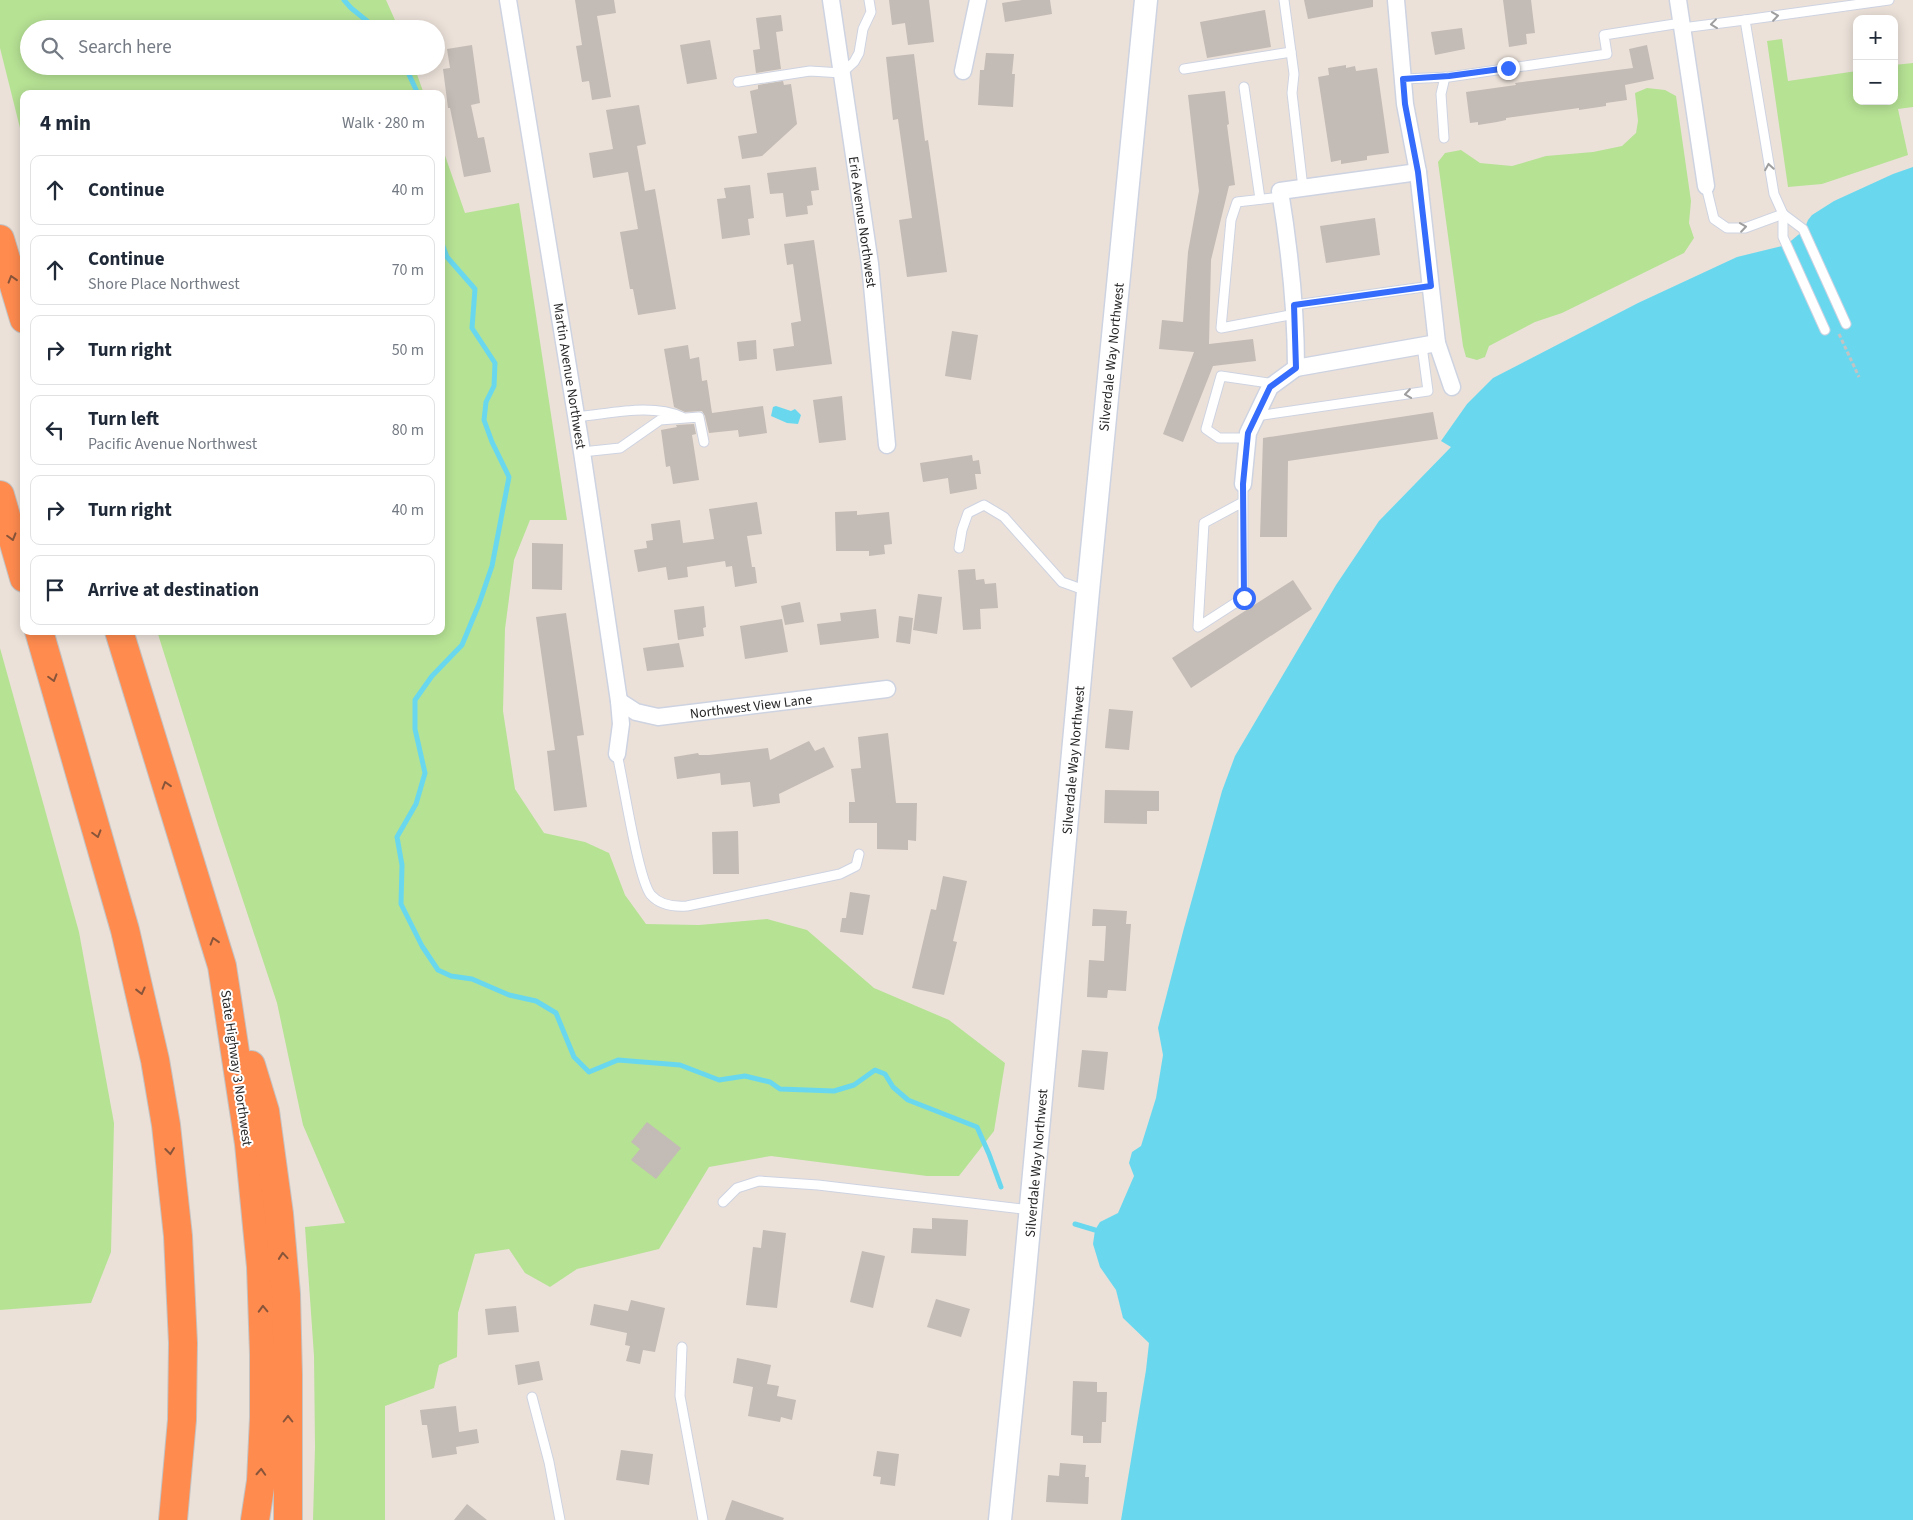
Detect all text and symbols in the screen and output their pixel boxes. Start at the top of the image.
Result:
one-way arrow [1771,11,1780,21]
map controls [1853,15,1898,105]
button: + [1853,15,1898,60]
one-way arrow [1709,18,1717,29]
search box [20,20,445,75]
icon: search [38,34,66,62]
text: Search here [78,34,172,61]
route end [1497,57,1520,80]
button: − [1853,60,1898,105]
text: 4 min [40,108,91,138]
text: Walk · 280 m [342,112,425,134]
street label: Erie Avenue Northwest [843,155,881,289]
one-way arrow [1765,163,1775,172]
icon: ahead [41,176,69,204]
text: Continue [88,177,165,204]
text: 40 m [392,179,424,201]
one-way arrow [1739,222,1747,233]
text: Continue [88,246,165,273]
icon: ahead [41,256,69,284]
text: 70 m [392,259,424,281]
text: Shore Place Northwest [88,273,240,295]
one-way arrow [7,275,17,283]
street label: Silverdale Way Northwest [1094,282,1130,432]
street label: Martin Avenue Northwest [548,302,590,451]
icon: right [41,336,69,364]
text: Turn right [88,337,172,364]
text: 50 m [392,339,424,361]
one-way arrow [1403,388,1412,398]
text: Turn left [88,406,159,433]
icon: left [41,416,69,444]
text: 80 m [392,419,424,441]
text: Pacific Avenue Northwest [88,433,257,455]
icon: right [41,496,69,524]
text: Turn right [88,497,172,524]
text: 40 m [392,499,424,521]
one-way arrow [6,532,16,540]
icon: arrive [41,576,69,604]
text: Arrive at destination [88,577,259,604]
route start [1233,587,1256,610]
one-way arrow [47,674,57,682]
street label: Silverdale Way Northwest [1058,685,1090,835]
street label: Northwest View Lane [689,690,813,724]
one-way arrow [162,782,172,790]
one-way arrow [92,830,102,838]
one-way arrow [210,937,220,945]
one-way arrow [135,986,146,995]
street label: State Highway 3 Northwest [215,989,257,1148]
street label: Silverdale Way Northwest [1021,1088,1053,1238]
one-way arrow [164,1147,175,1155]
one-way arrow [278,1252,289,1260]
one-way arrow [257,1305,268,1313]
one-way arrow [283,1415,293,1422]
one-way arrow [256,1467,266,1475]

